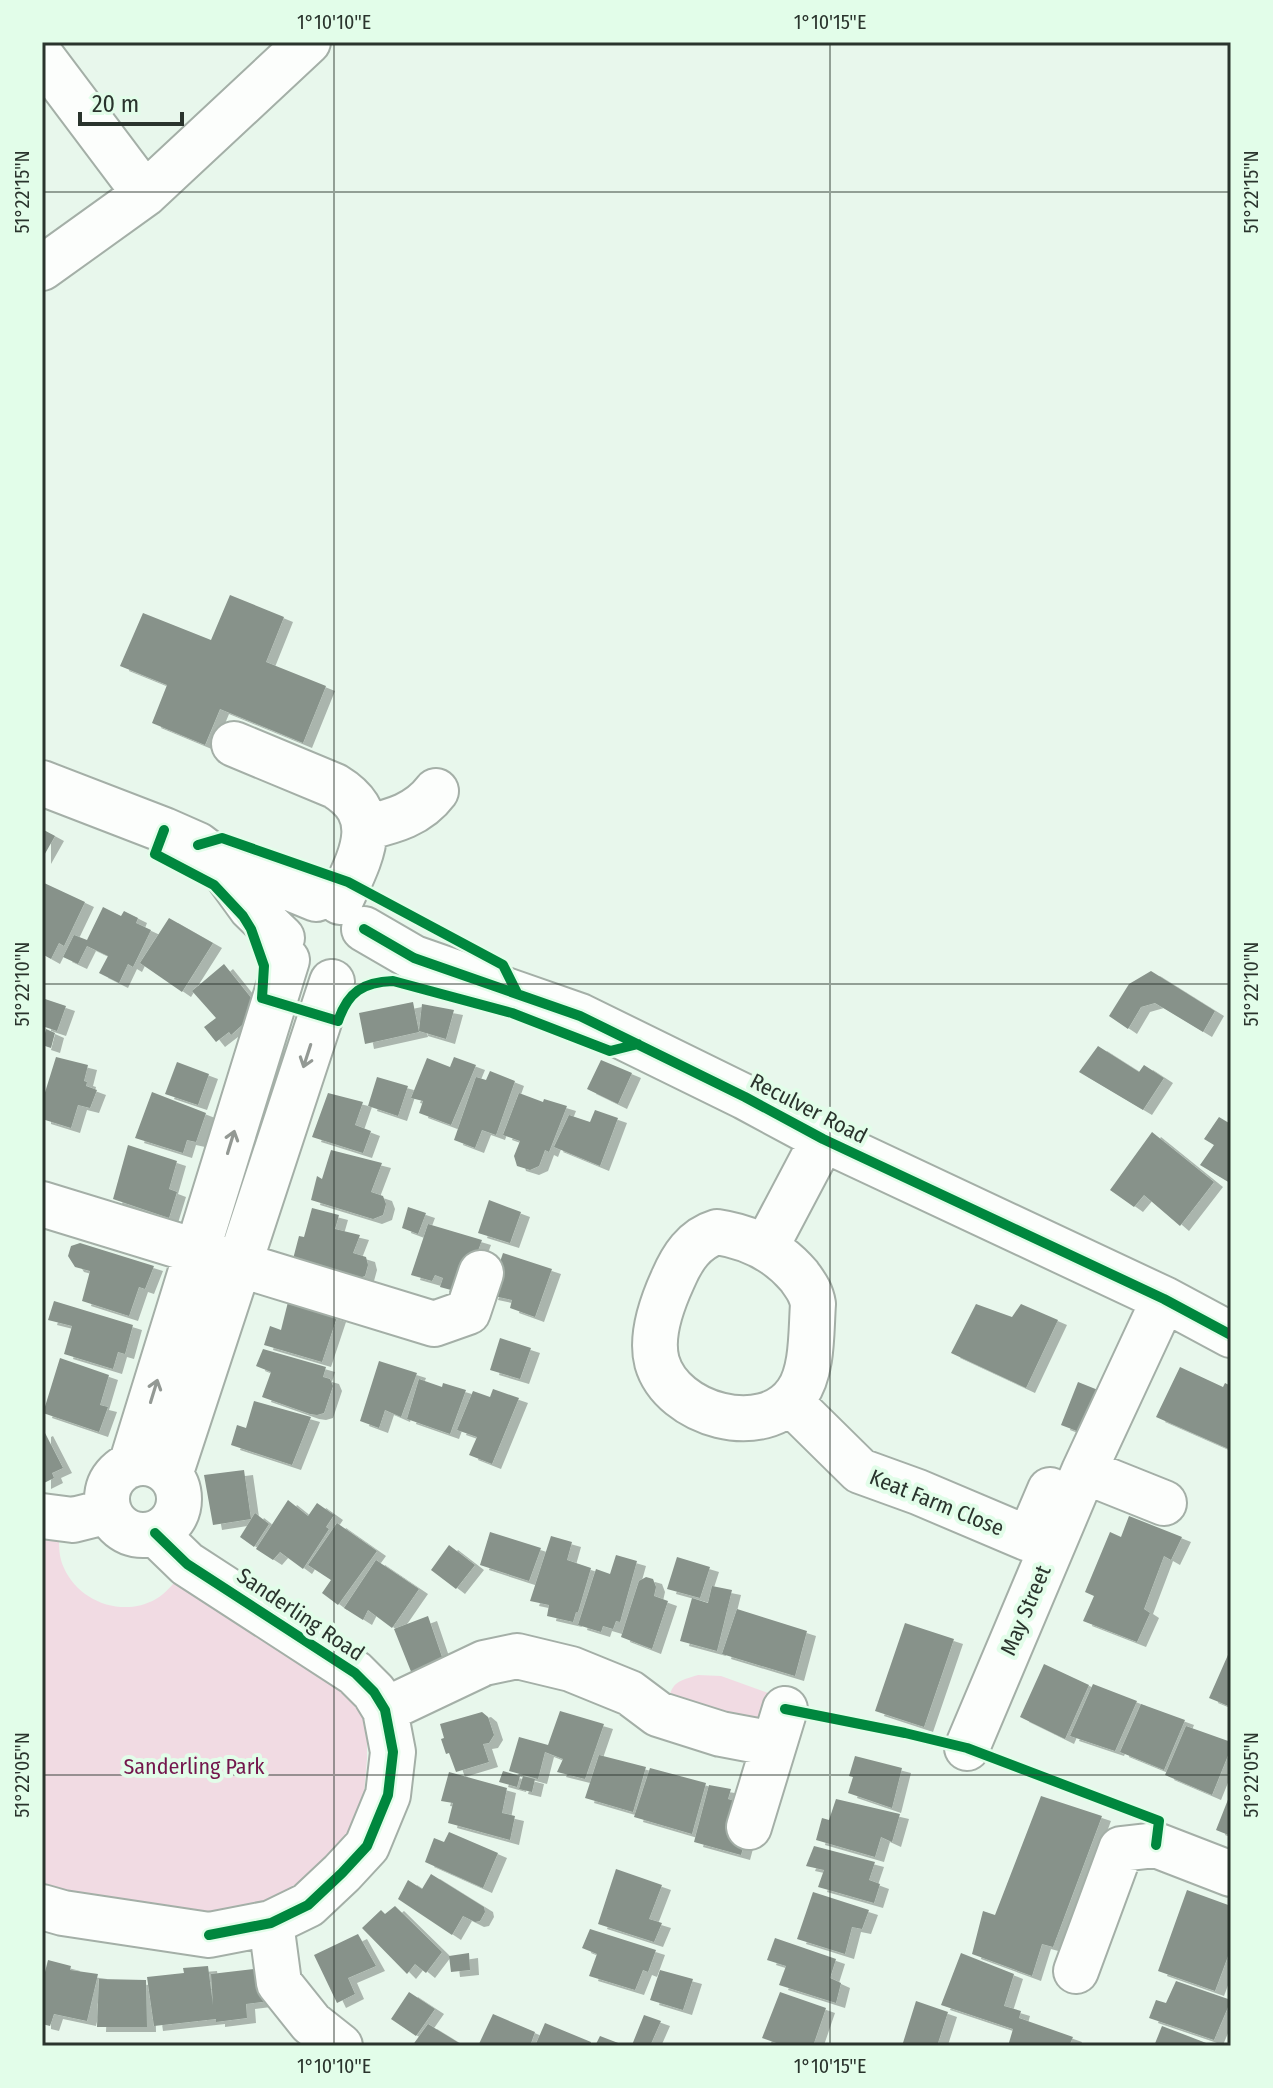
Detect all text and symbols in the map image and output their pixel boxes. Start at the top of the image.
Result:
text: 1°10'10"E [297,10,371,34]
text: 1°10'15"E [794,10,866,34]
scale bar [80,76,182,126]
text: 20 m [92,90,139,118]
text: 51°22'15"N [10,150,34,234]
text: 51°22'15"N [1239,150,1263,234]
text: 51°22'10"N [10,942,34,1026]
text: 51°22'10"N [1239,942,1263,1026]
one-way arrow [299,1043,314,1068]
street label: Reculver Road [746,1067,872,1150]
one-way arrow [225,1130,240,1155]
one-way arrow [147,1378,162,1404]
street label: Keat Farm Close [866,1463,1008,1542]
street label: May Street [994,1560,1057,1659]
street label: Sanderling Road [232,1562,369,1667]
text: 51°22'05"N [10,1732,34,1818]
text: 51°22'05"N [1239,1732,1263,1818]
park label: Sanderling Park [123,1753,265,1780]
text: 1°10'10"E [297,2054,371,2078]
text: 1°10'15"E [794,2054,866,2078]

